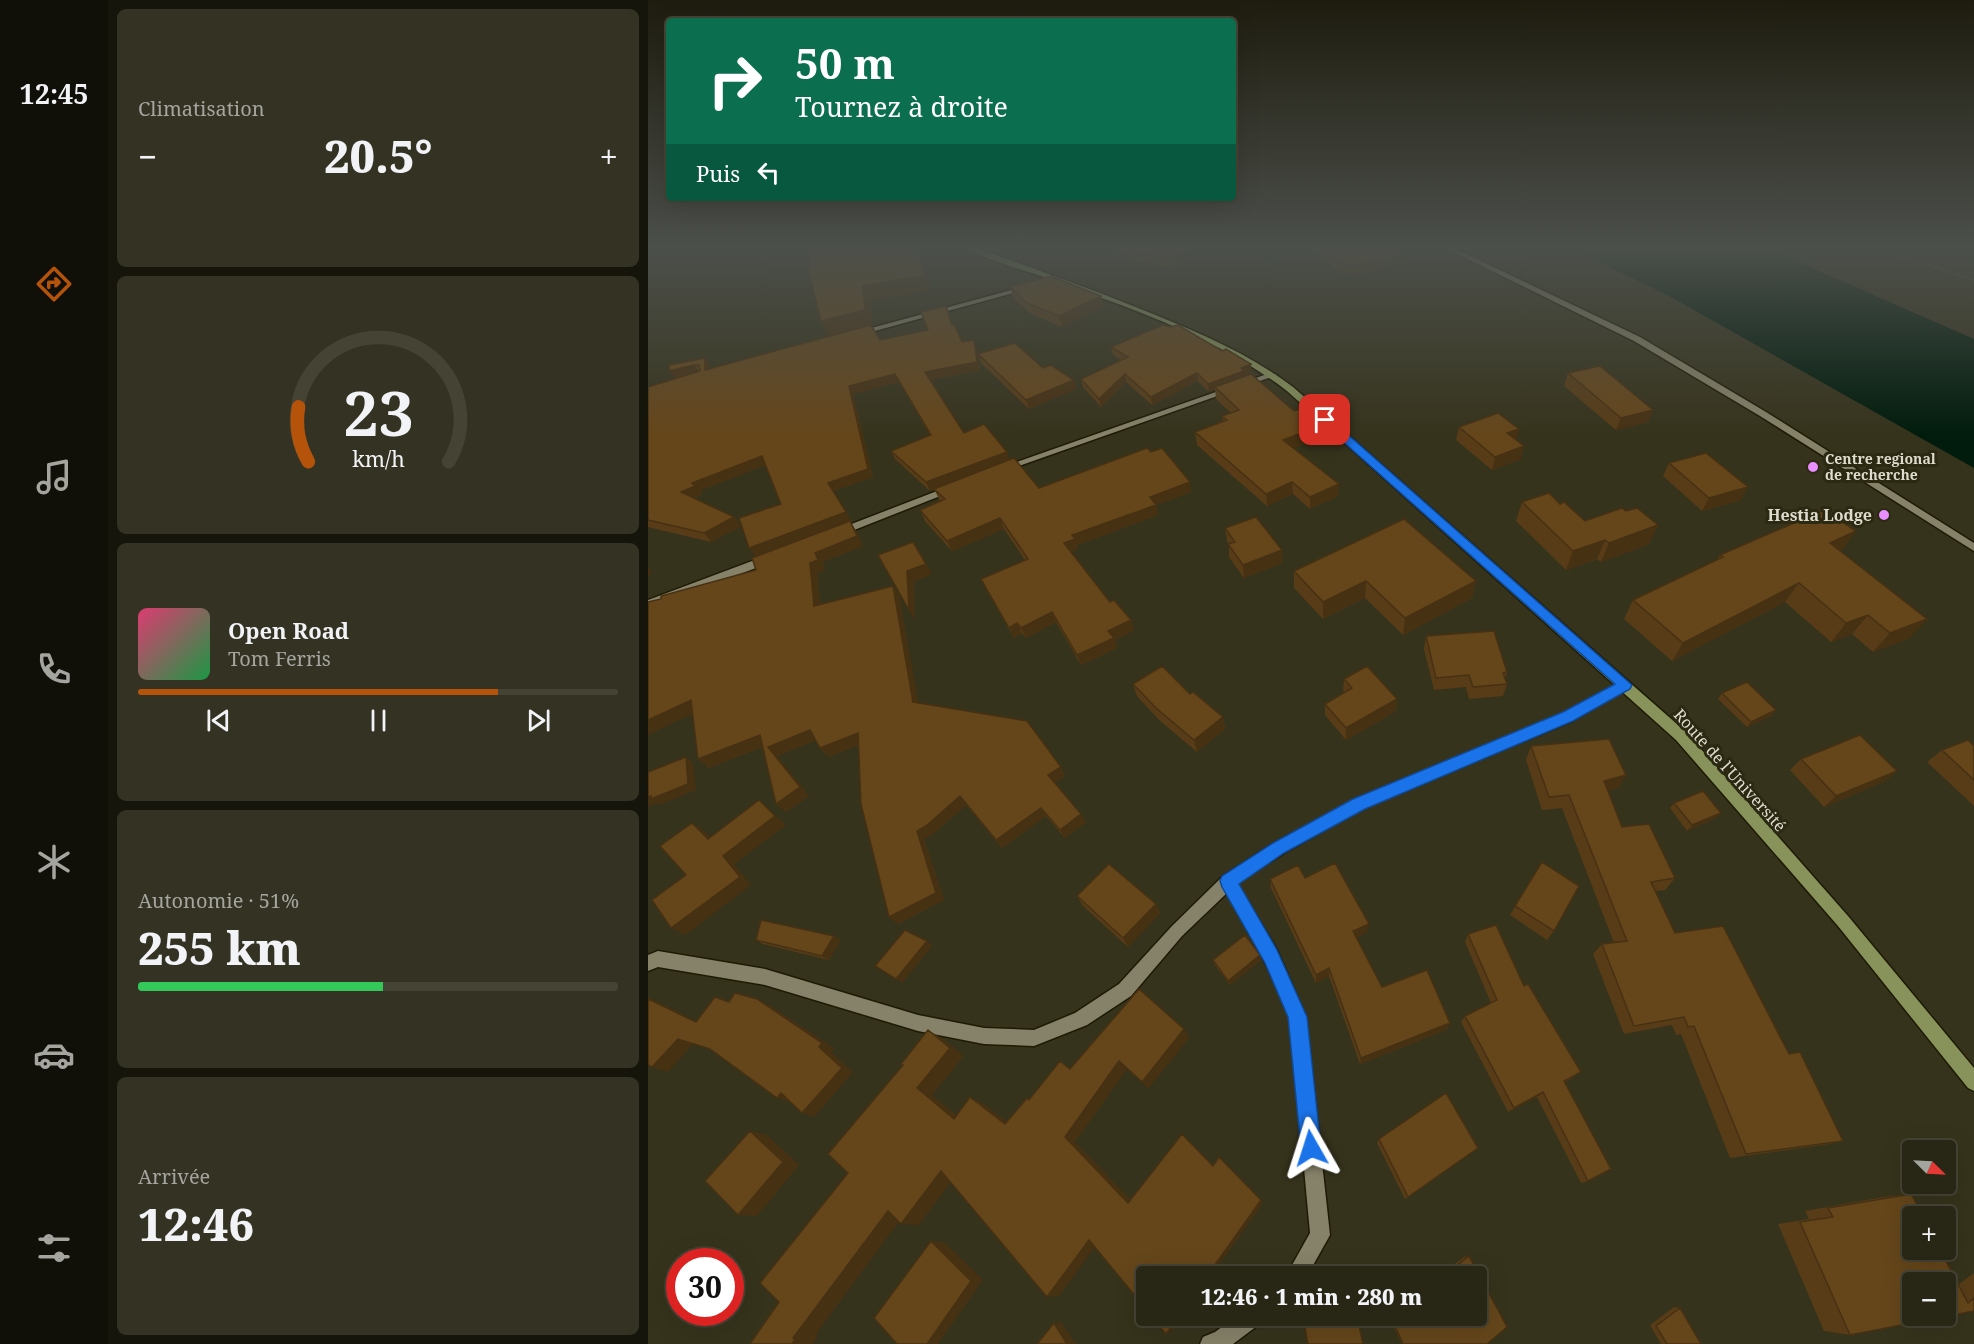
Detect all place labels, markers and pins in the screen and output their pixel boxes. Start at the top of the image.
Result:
pin [1299,394,1350,445]
place label: Centre regional de recherche [1825,449,1936,484]
marker: Centre regional de recherche [1806,460,1820,474]
place label: Hestia Lodge [1767,504,1872,526]
marker: Hestia Lodge [1877,508,1891,522]

